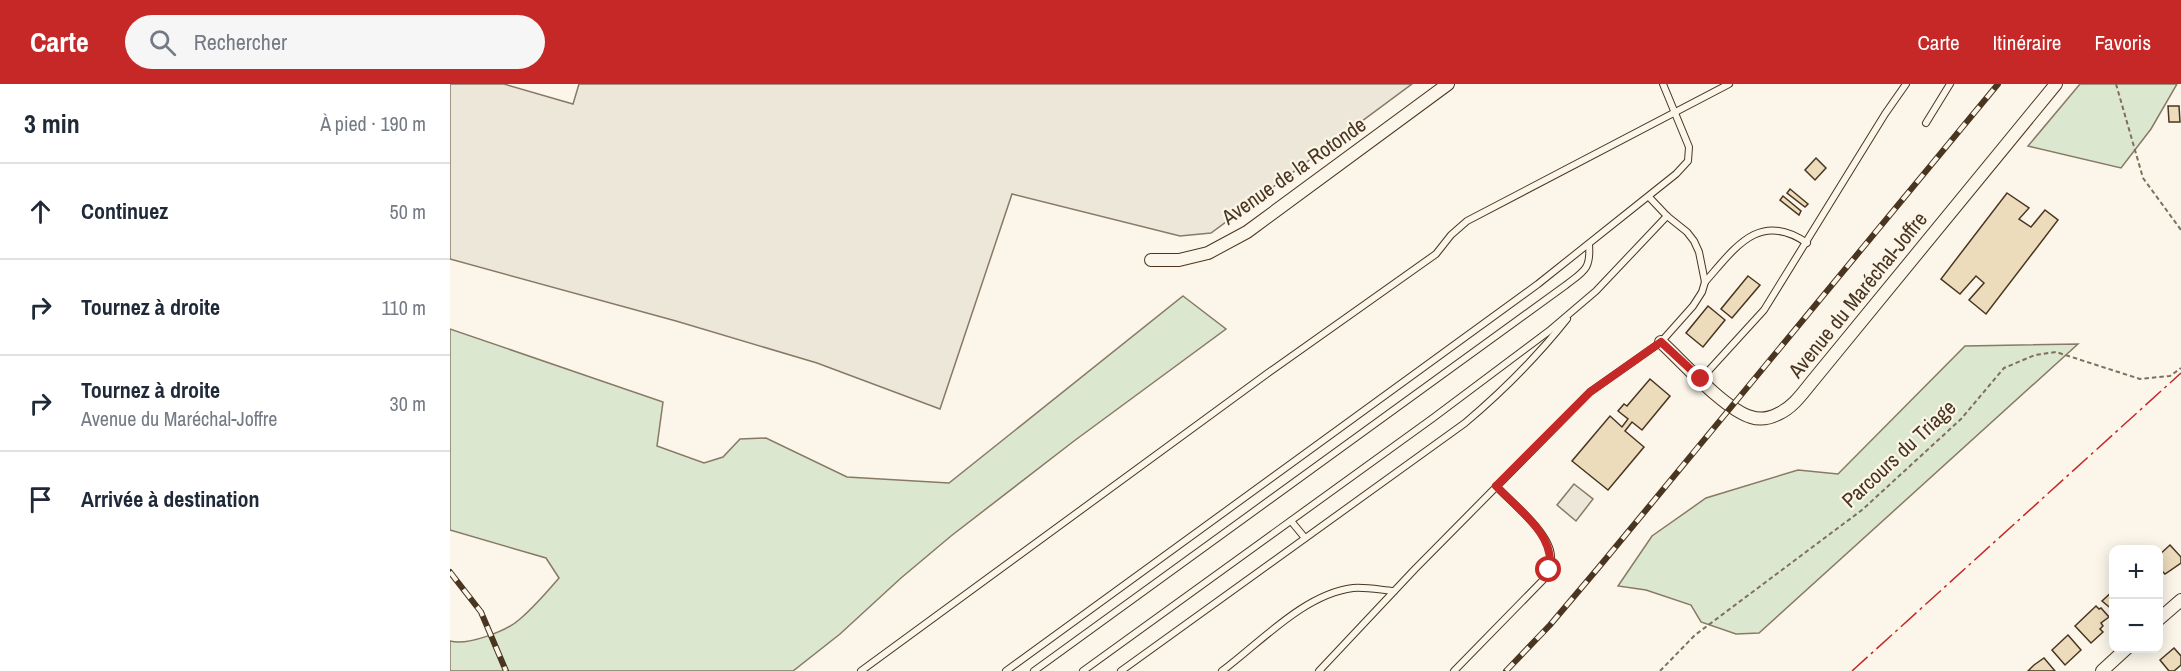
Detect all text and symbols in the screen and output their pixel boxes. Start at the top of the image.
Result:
search box [125,15,545,69]
text: Carte [30,23,89,61]
icon: search [146,26,179,59]
text: Rechercher [194,27,287,57]
text: Carte [1917,28,1960,57]
text: Itinéraire [1993,28,2061,57]
text: Favoris [2094,28,2151,57]
text: 3 min [24,106,80,141]
text: À pied · 190 m [320,110,426,137]
street label: Avenue de la Rotonde [1215,110,1372,232]
icon: ahead [24,195,57,228]
text: Continuez [81,196,168,226]
text: 50 m [390,198,426,225]
street label: Avenue du Maréchal-Joffre [1781,205,1934,385]
icon: right [24,291,57,324]
text: Tournez à droite [81,292,220,322]
text: 110 m [382,294,426,321]
route end [1687,365,1713,391]
text: Tournez à droite [81,375,220,405]
icon: right [24,387,57,420]
text: 30 m [390,390,426,417]
street label: Parcours du Triage [1835,393,1962,514]
text: Avenue du Maréchal-Joffre [81,405,277,432]
icon: arrive [24,483,57,516]
text: Arrivée à destination [81,484,259,514]
map controls [2109,545,2163,653]
button: + [2109,545,2163,599]
route start [1535,556,1561,582]
button: − [2109,599,2163,653]

